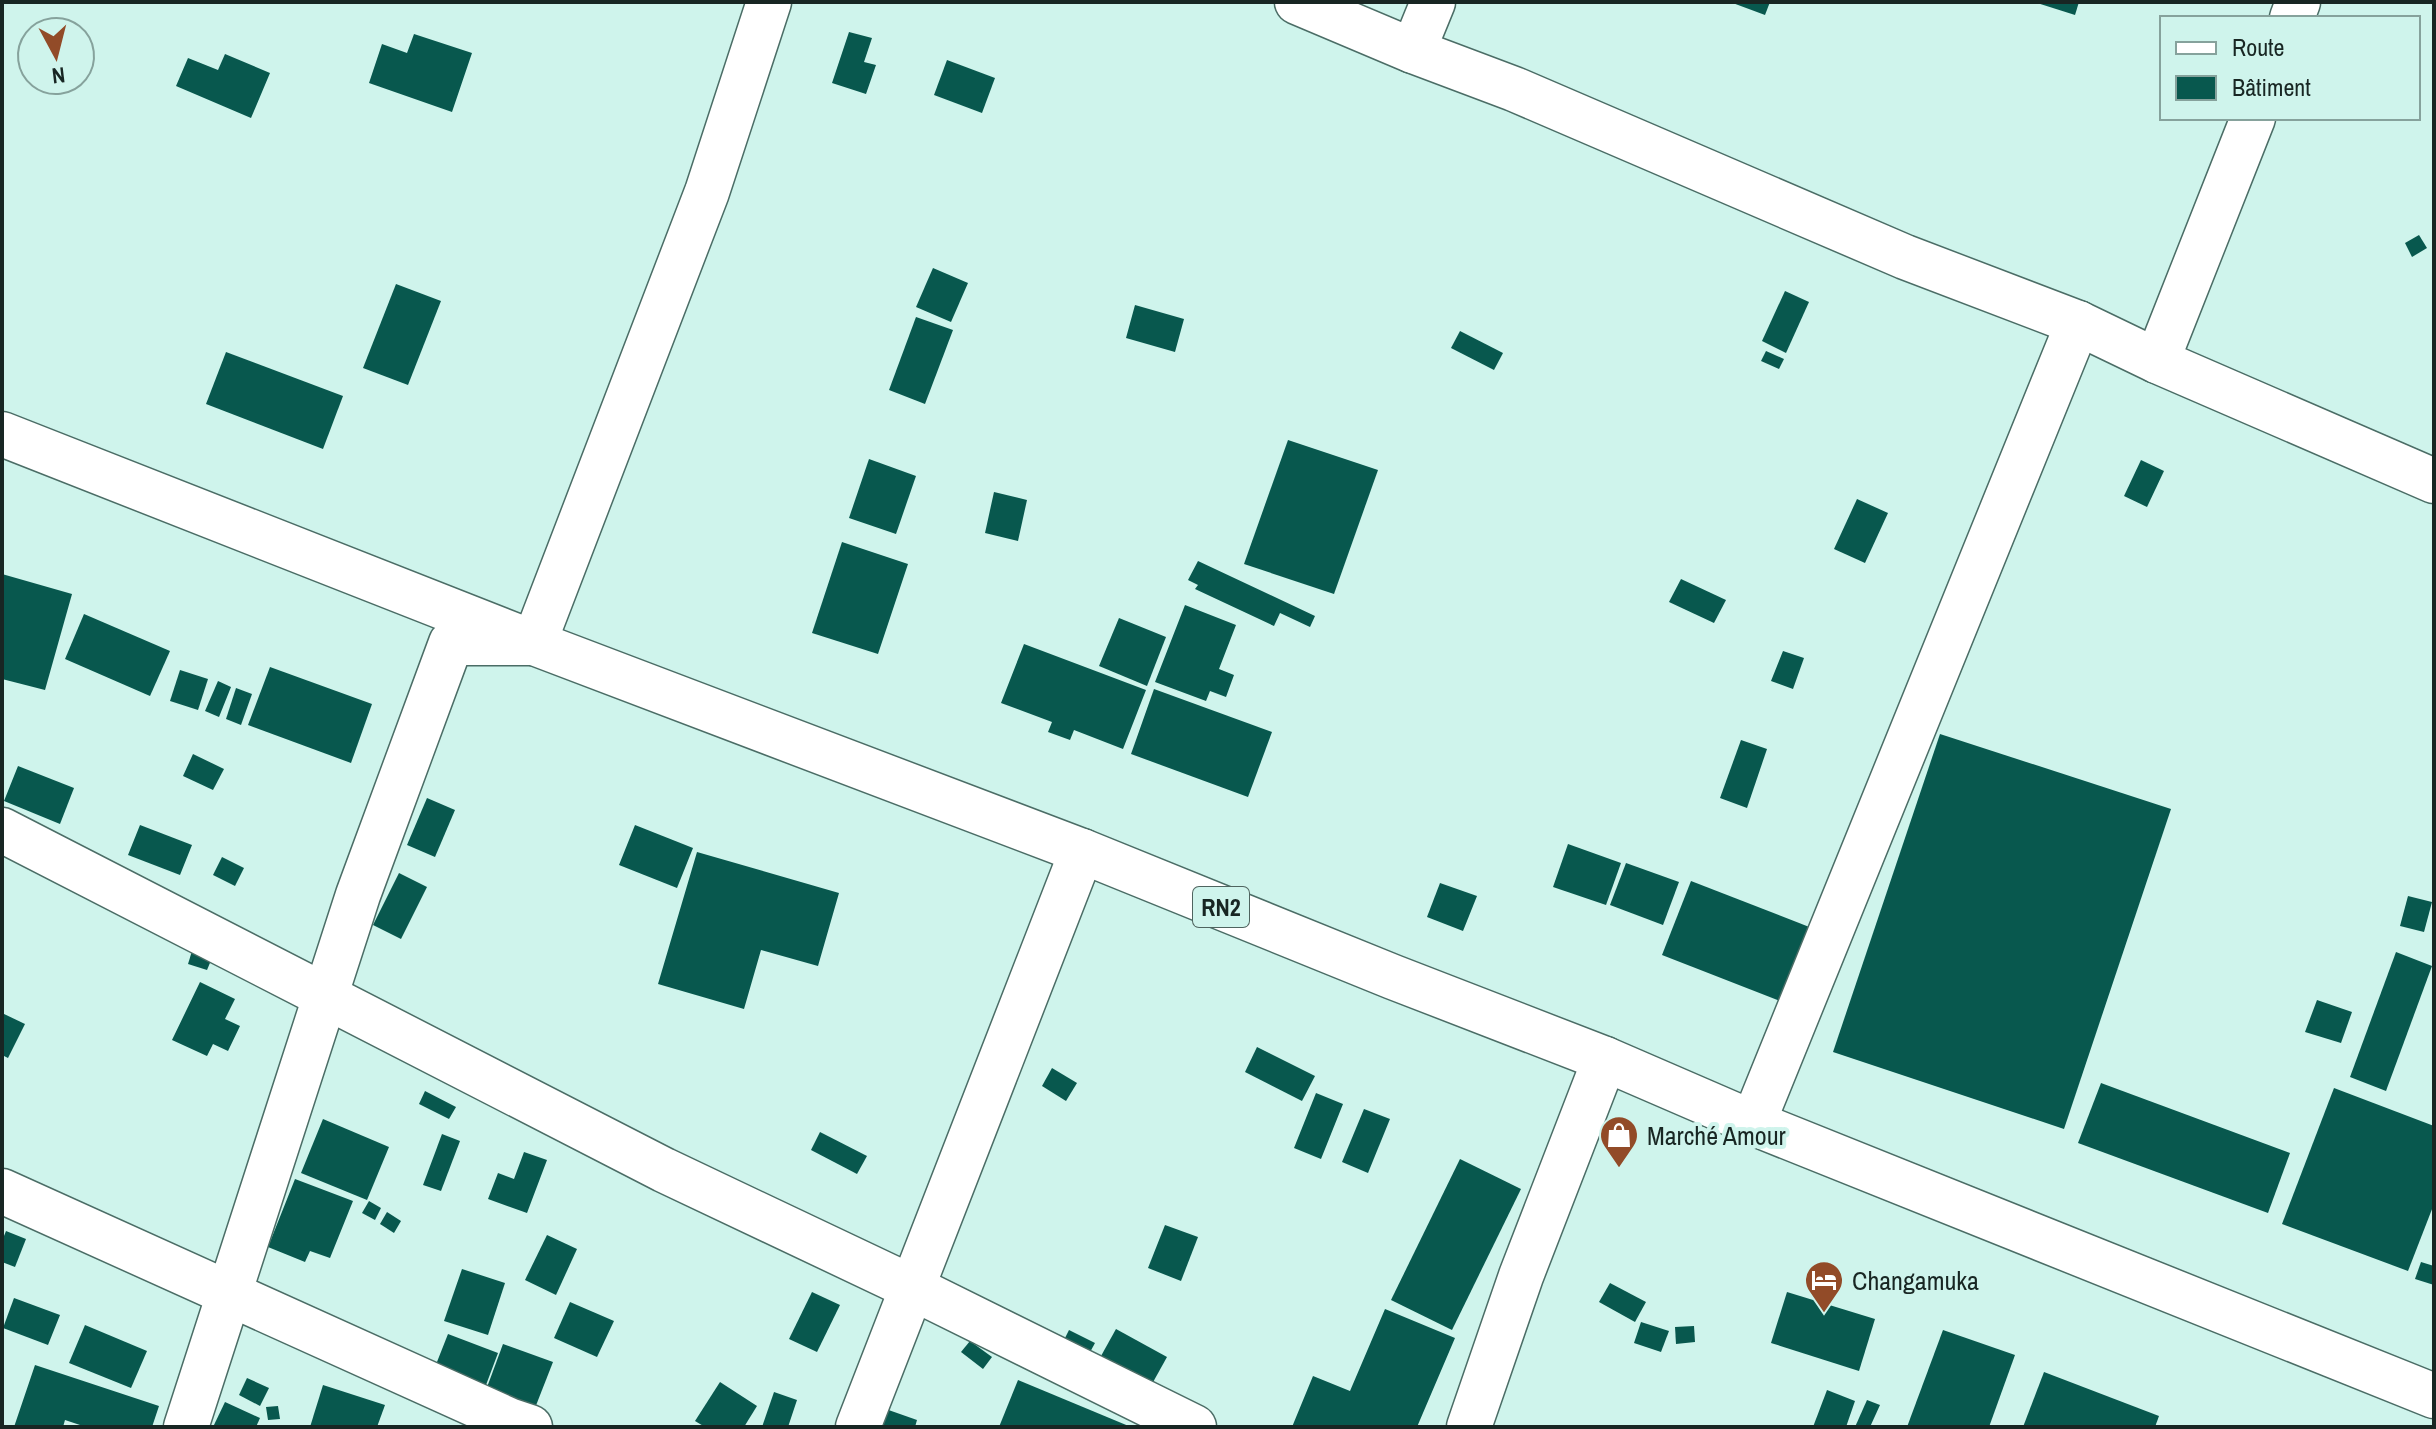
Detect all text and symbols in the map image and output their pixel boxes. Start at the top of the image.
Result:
north arrow [16,16,96,96]
legend [2160,16,2420,120]
text: Route [2232,31,2285,63]
text: N [50,60,67,92]
text: Bâtiment [2232,71,2311,103]
road number: RN2 [1193,887,1249,927]
shop icon: Marché Amour [1598,1114,1640,1169]
place label: Marché Amour [1647,1118,1786,1153]
hotel icon: Changamuka [1803,1259,1845,1314]
place label: Changamuka [1852,1263,1979,1298]

